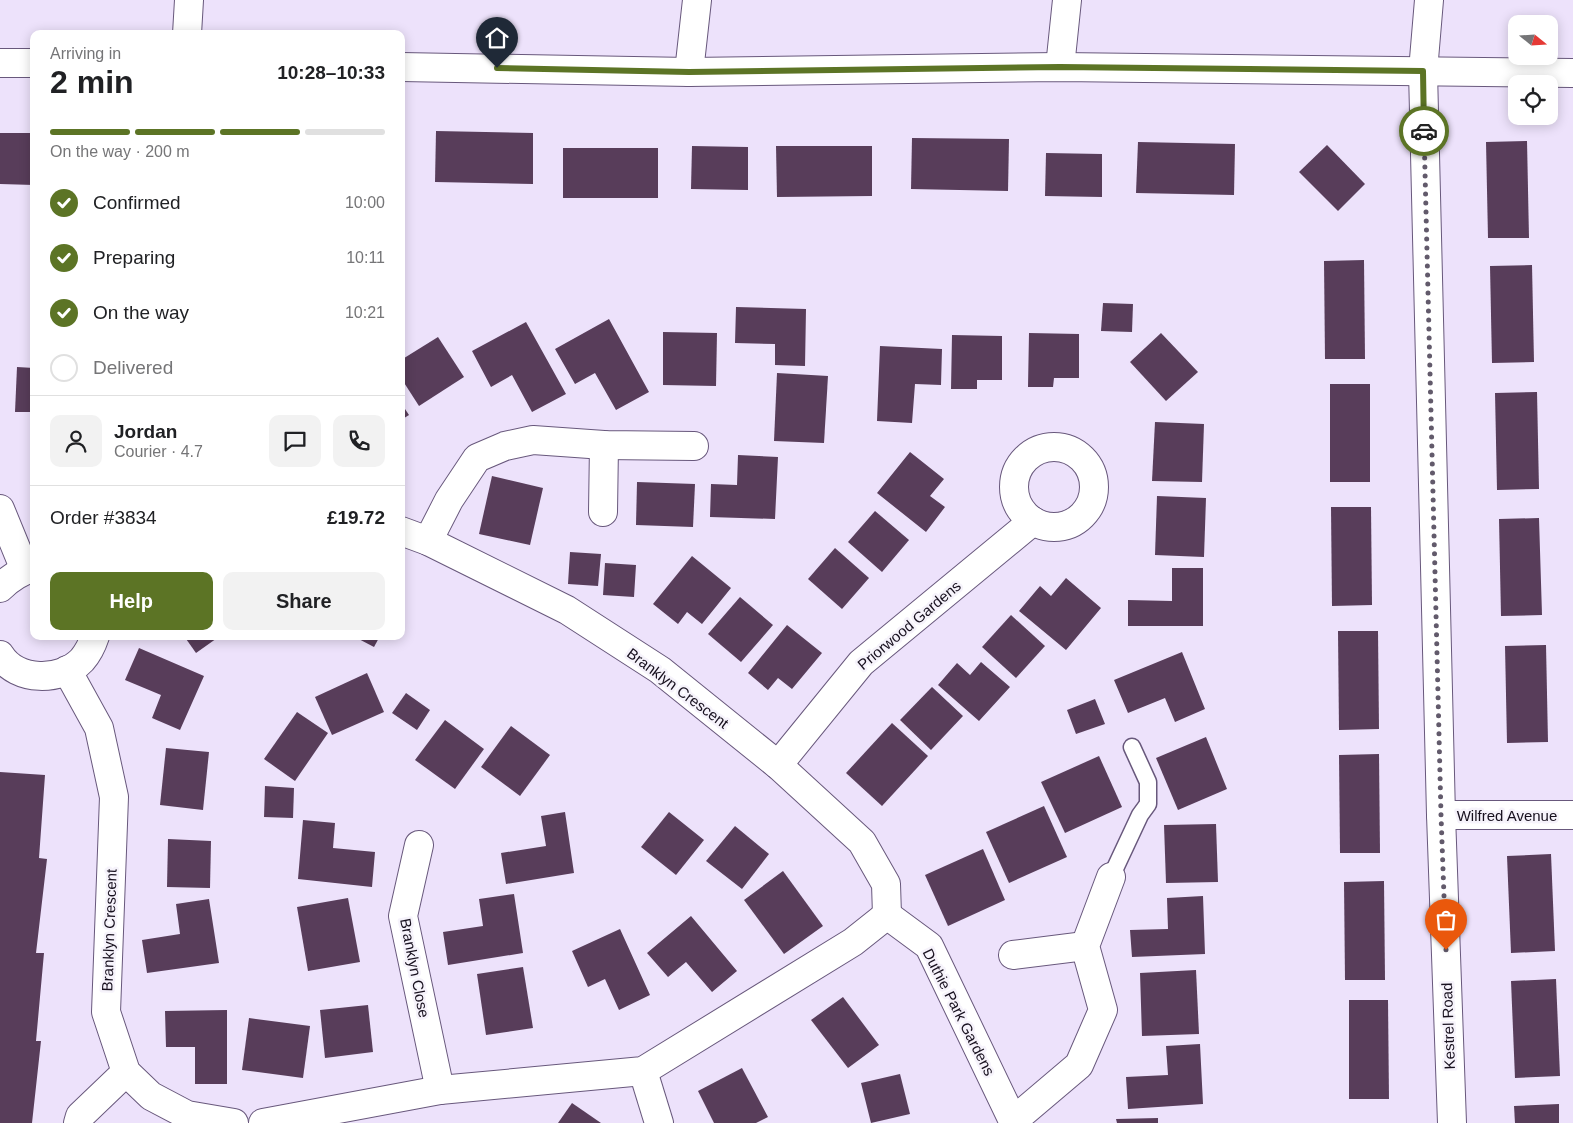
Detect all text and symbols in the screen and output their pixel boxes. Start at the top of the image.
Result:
north arrow [1508,15,1558,65]
map controls [1508,15,1558,125]
pin [476,17,518,68]
icon: home [483,24,511,52]
text: Arriving in [50,45,121,62]
text: 10:28–10:33 [277,62,385,83]
text: 2 min [50,64,134,100]
button: locate [1508,75,1558,125]
courier [1399,106,1449,156]
icon: car [1410,117,1438,145]
text: On the way · 200 m [50,143,190,160]
icon: check [50,189,78,217]
text: Confirmed [93,192,181,213]
text: 10:00 [345,194,385,211]
icon: check [50,244,78,272]
text: Preparing [93,247,175,268]
text: 10:11 [346,249,385,266]
icon: check [50,299,78,327]
text: On the way [93,302,189,323]
text: 10:21 [345,304,385,321]
text: Delivered [93,357,173,378]
button: person [50,415,102,467]
button: chat [269,415,321,467]
button: phone [333,415,385,467]
text: Jordan [114,421,177,442]
text: Courier · 4.7 [114,443,203,460]
text: Order #3834 [50,507,157,528]
text: £19.72 [327,507,385,528]
button: Help [50,572,213,630]
button: Share [223,572,385,630]
street label: Priorwood Gardens [854,577,964,673]
street label: Branklyn Crescent [624,644,733,732]
street label: Wilfred Avenue [1457,807,1557,824]
street label: Branklyn Crescent [98,868,120,992]
pin [1425,899,1467,950]
icon: bag [1432,906,1460,934]
street label: Branklyn Close [397,917,433,1019]
street label: Duthie Park Gardens [920,946,998,1078]
street label: Kestrel Road [1438,982,1458,1070]

